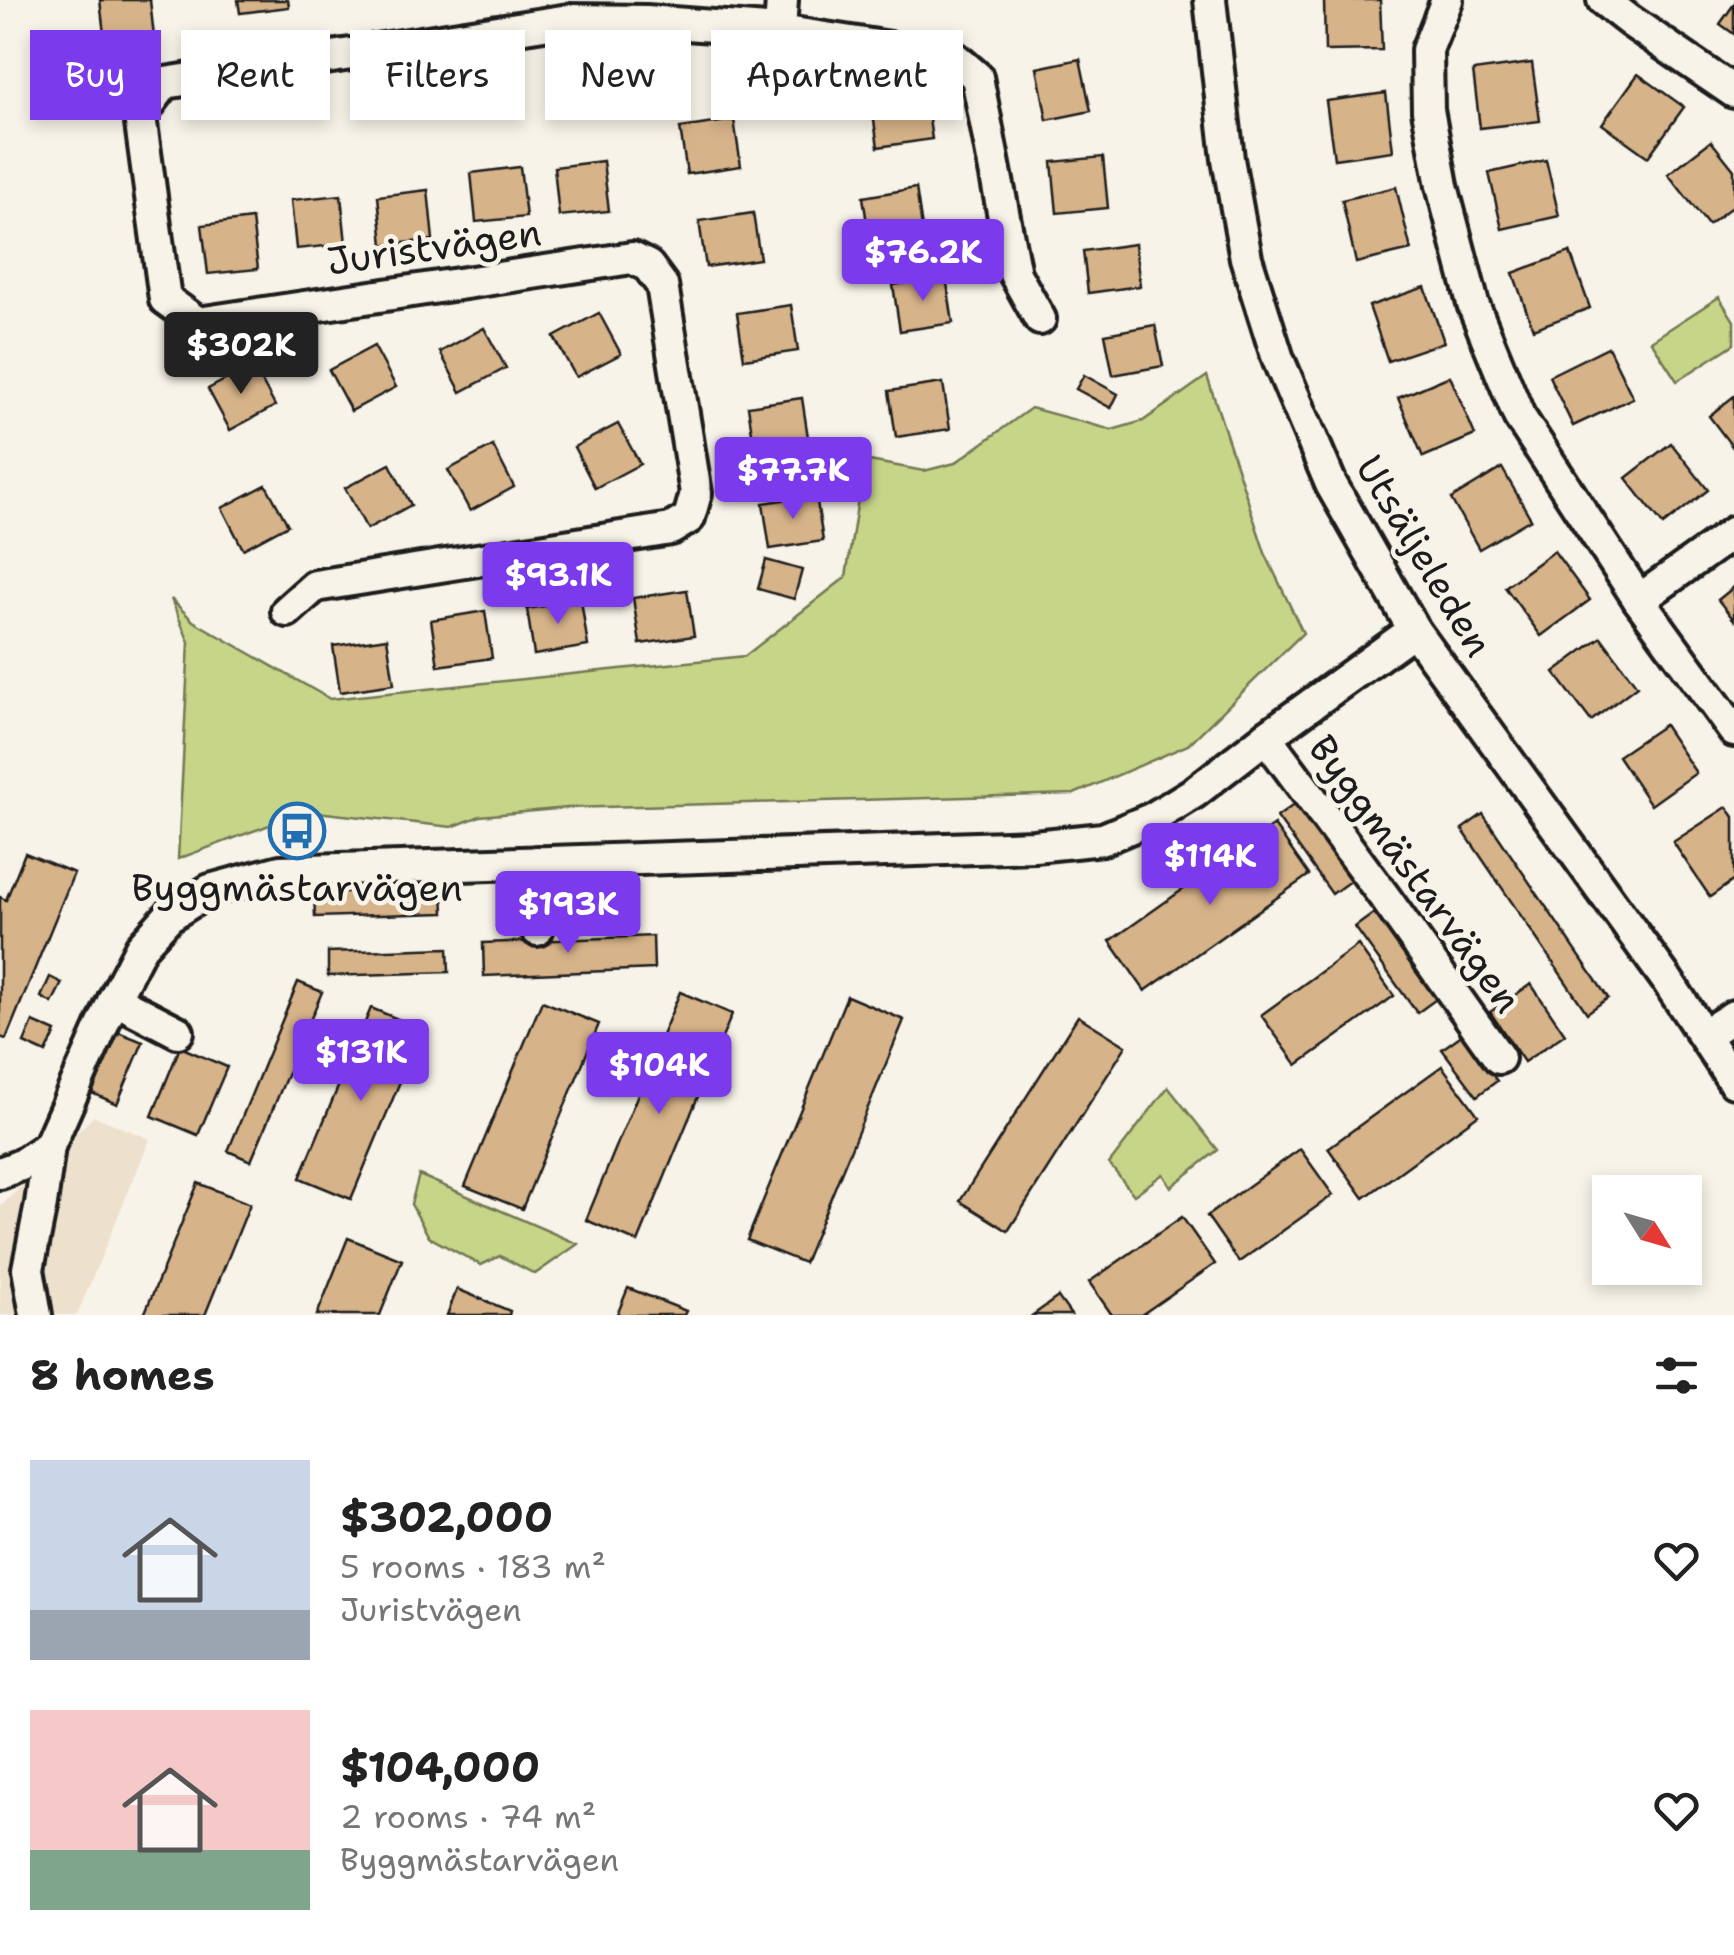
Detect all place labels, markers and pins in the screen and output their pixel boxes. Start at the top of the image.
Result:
pin: $76.2K [842,219,1004,304]
pin: $302K [171,312,311,397]
pin: $77.7K [712,437,874,522]
pin: $93.1K [477,542,639,627]
bus stop icon: Byggmästarvägen [267,801,327,861]
pin: $114K [1140,823,1280,908]
place label: Byggmästarvägen [131,862,463,913]
pin: $193K [498,871,638,956]
pin: $131K [291,1019,431,1104]
pin: $104K [589,1032,729,1117]

